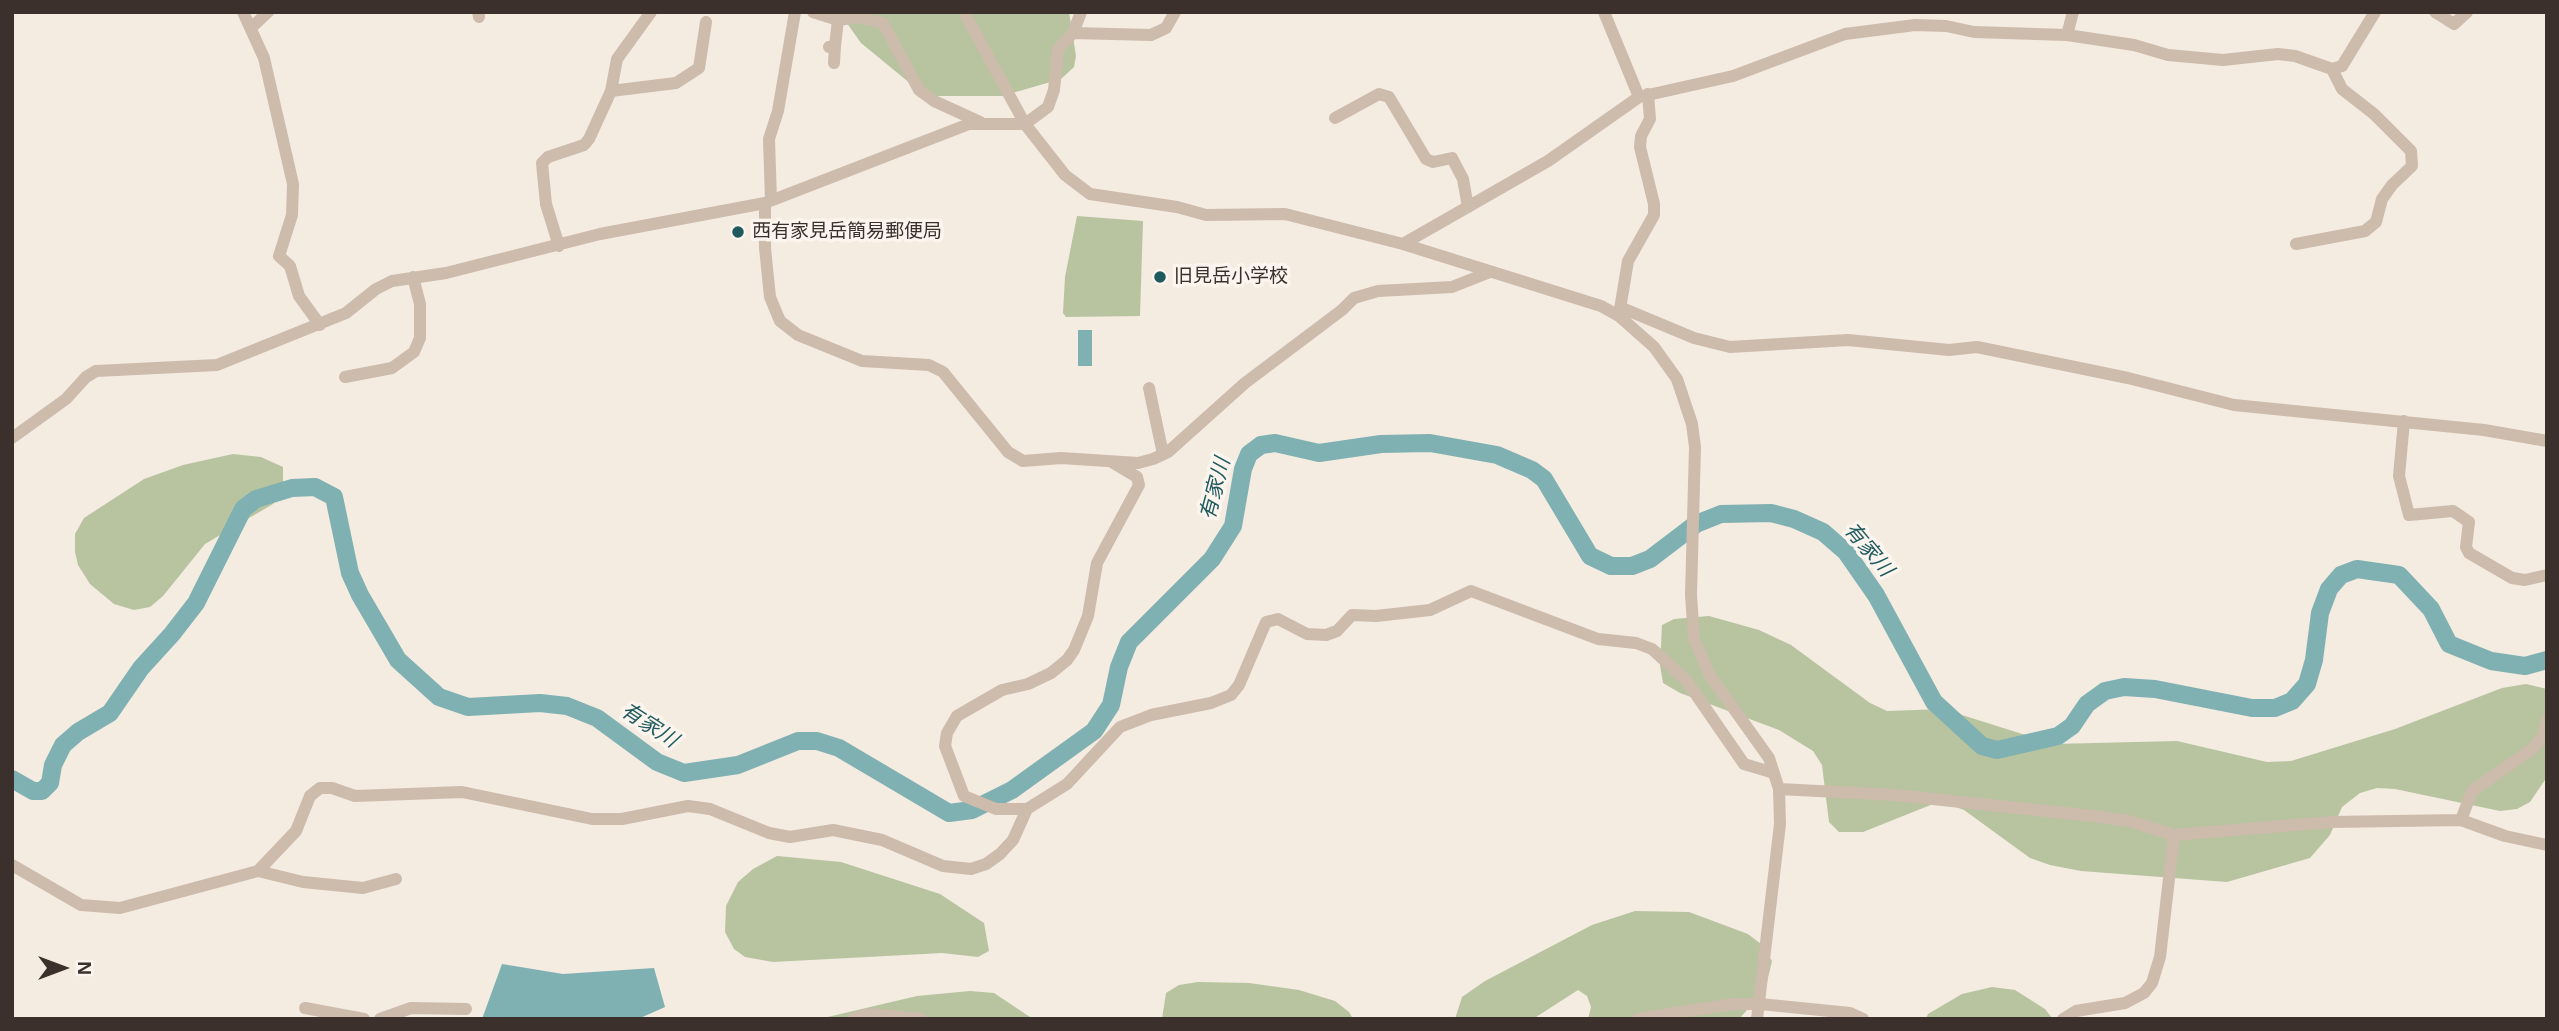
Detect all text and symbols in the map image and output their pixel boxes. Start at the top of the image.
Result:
place label: 西有家見岳簡易郵便局 [752,221,942,243]
marker: 西有家見岳簡易郵便局 [730,224,746,240]
place label: 旧見岳小学校 [1174,266,1288,288]
marker: 旧見岳小学校 [1152,269,1168,285]
water label: 有家川 [1196,455,1236,523]
water label: 有家川 [1838,518,1898,582]
water label: 有家川 [616,698,682,754]
north arrow [28,933,98,1003]
text: N [74,961,95,975]

